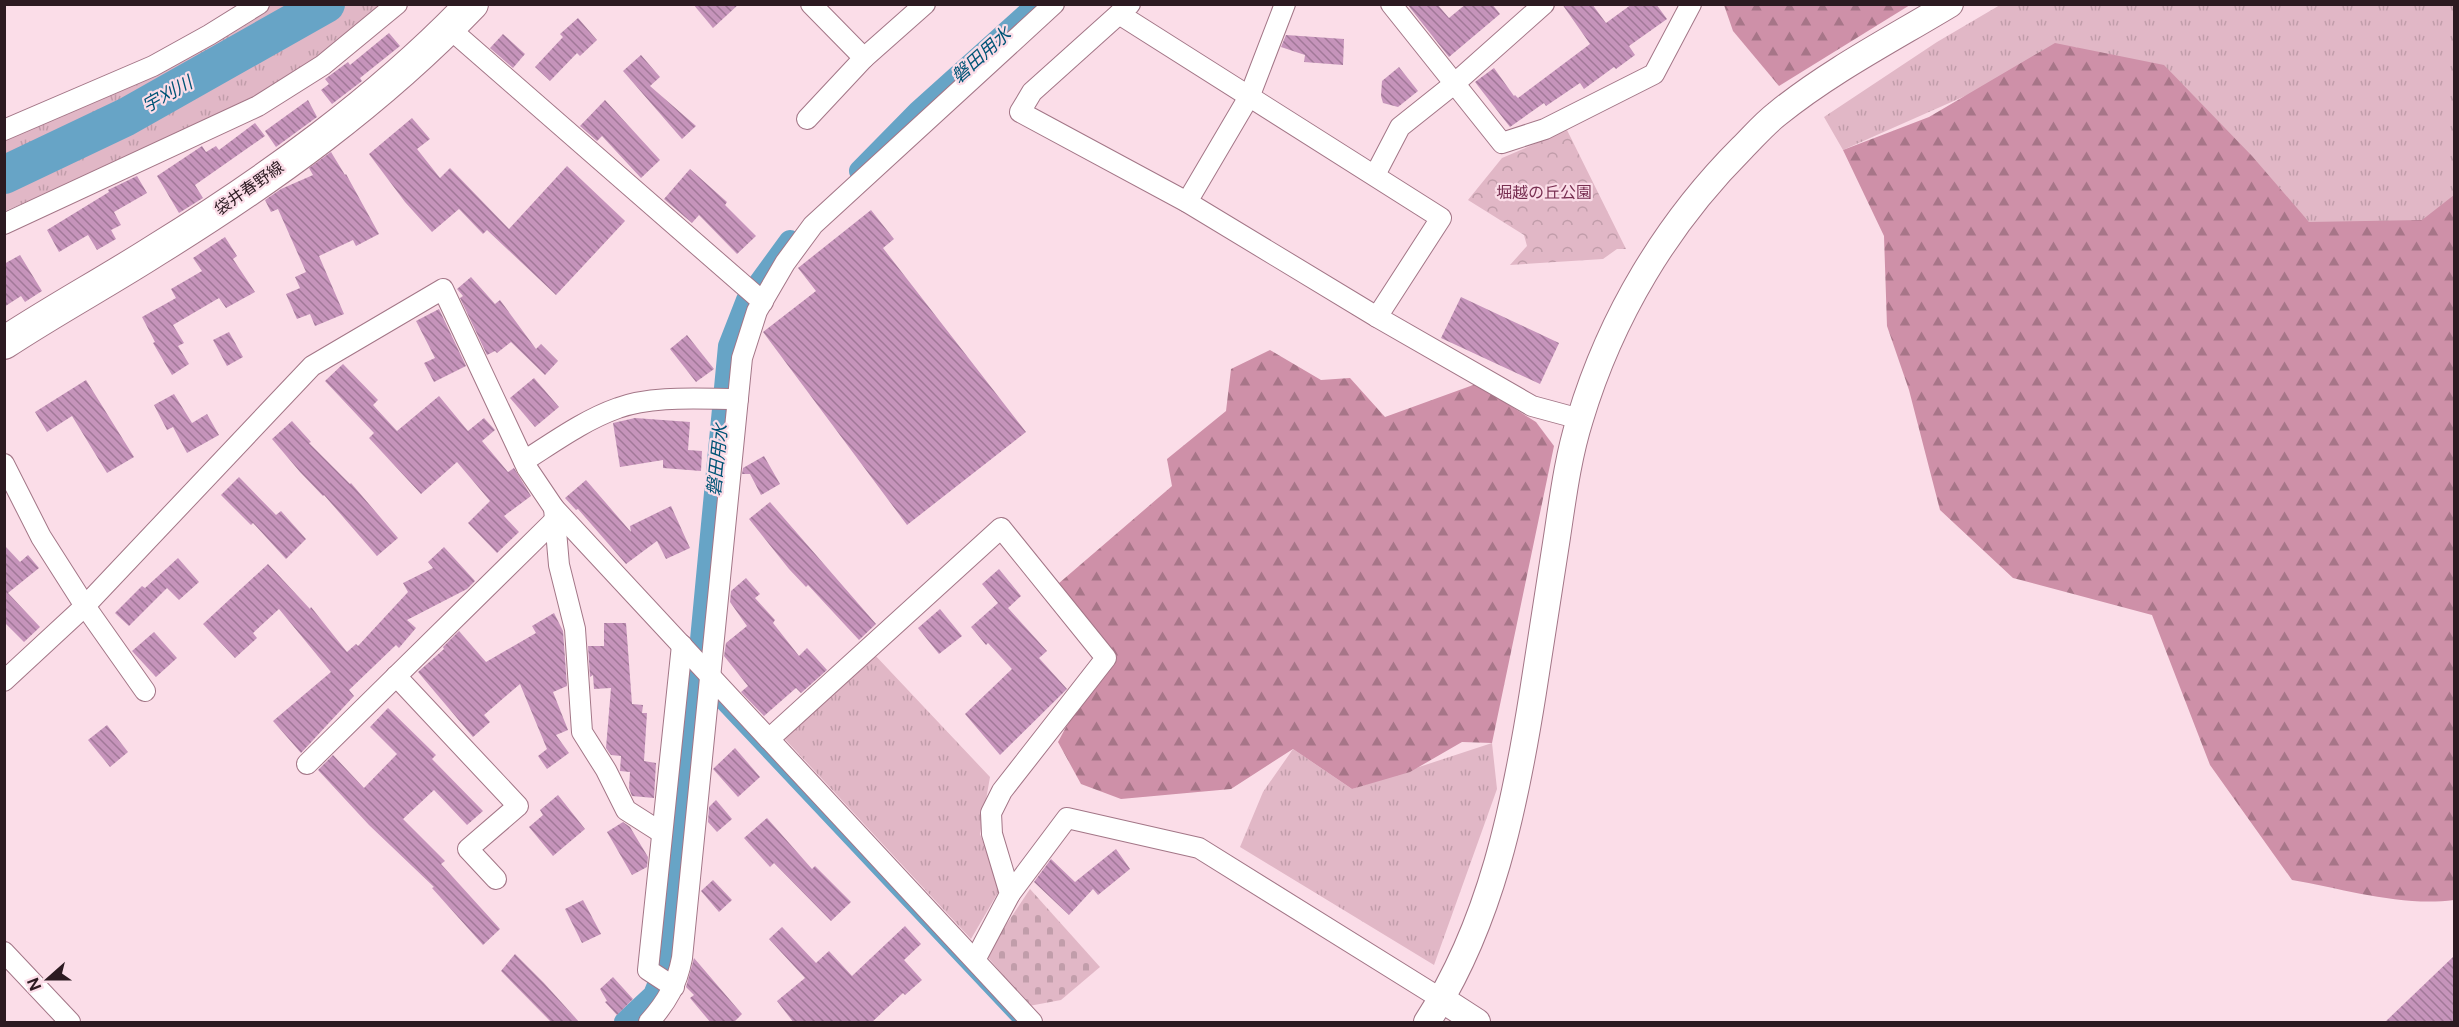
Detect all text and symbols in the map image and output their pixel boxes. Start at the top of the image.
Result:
water label: 磐田用水 [947,22,1016,87]
water label: 宇刈川 [138,71,197,116]
street label: 袋井春野線 [211,157,287,219]
park label: 堀越の丘公園 [1496,183,1592,202]
water label: 磐田用水 [703,421,731,497]
north arrow [18,949,78,1009]
text: N [23,975,46,993]

